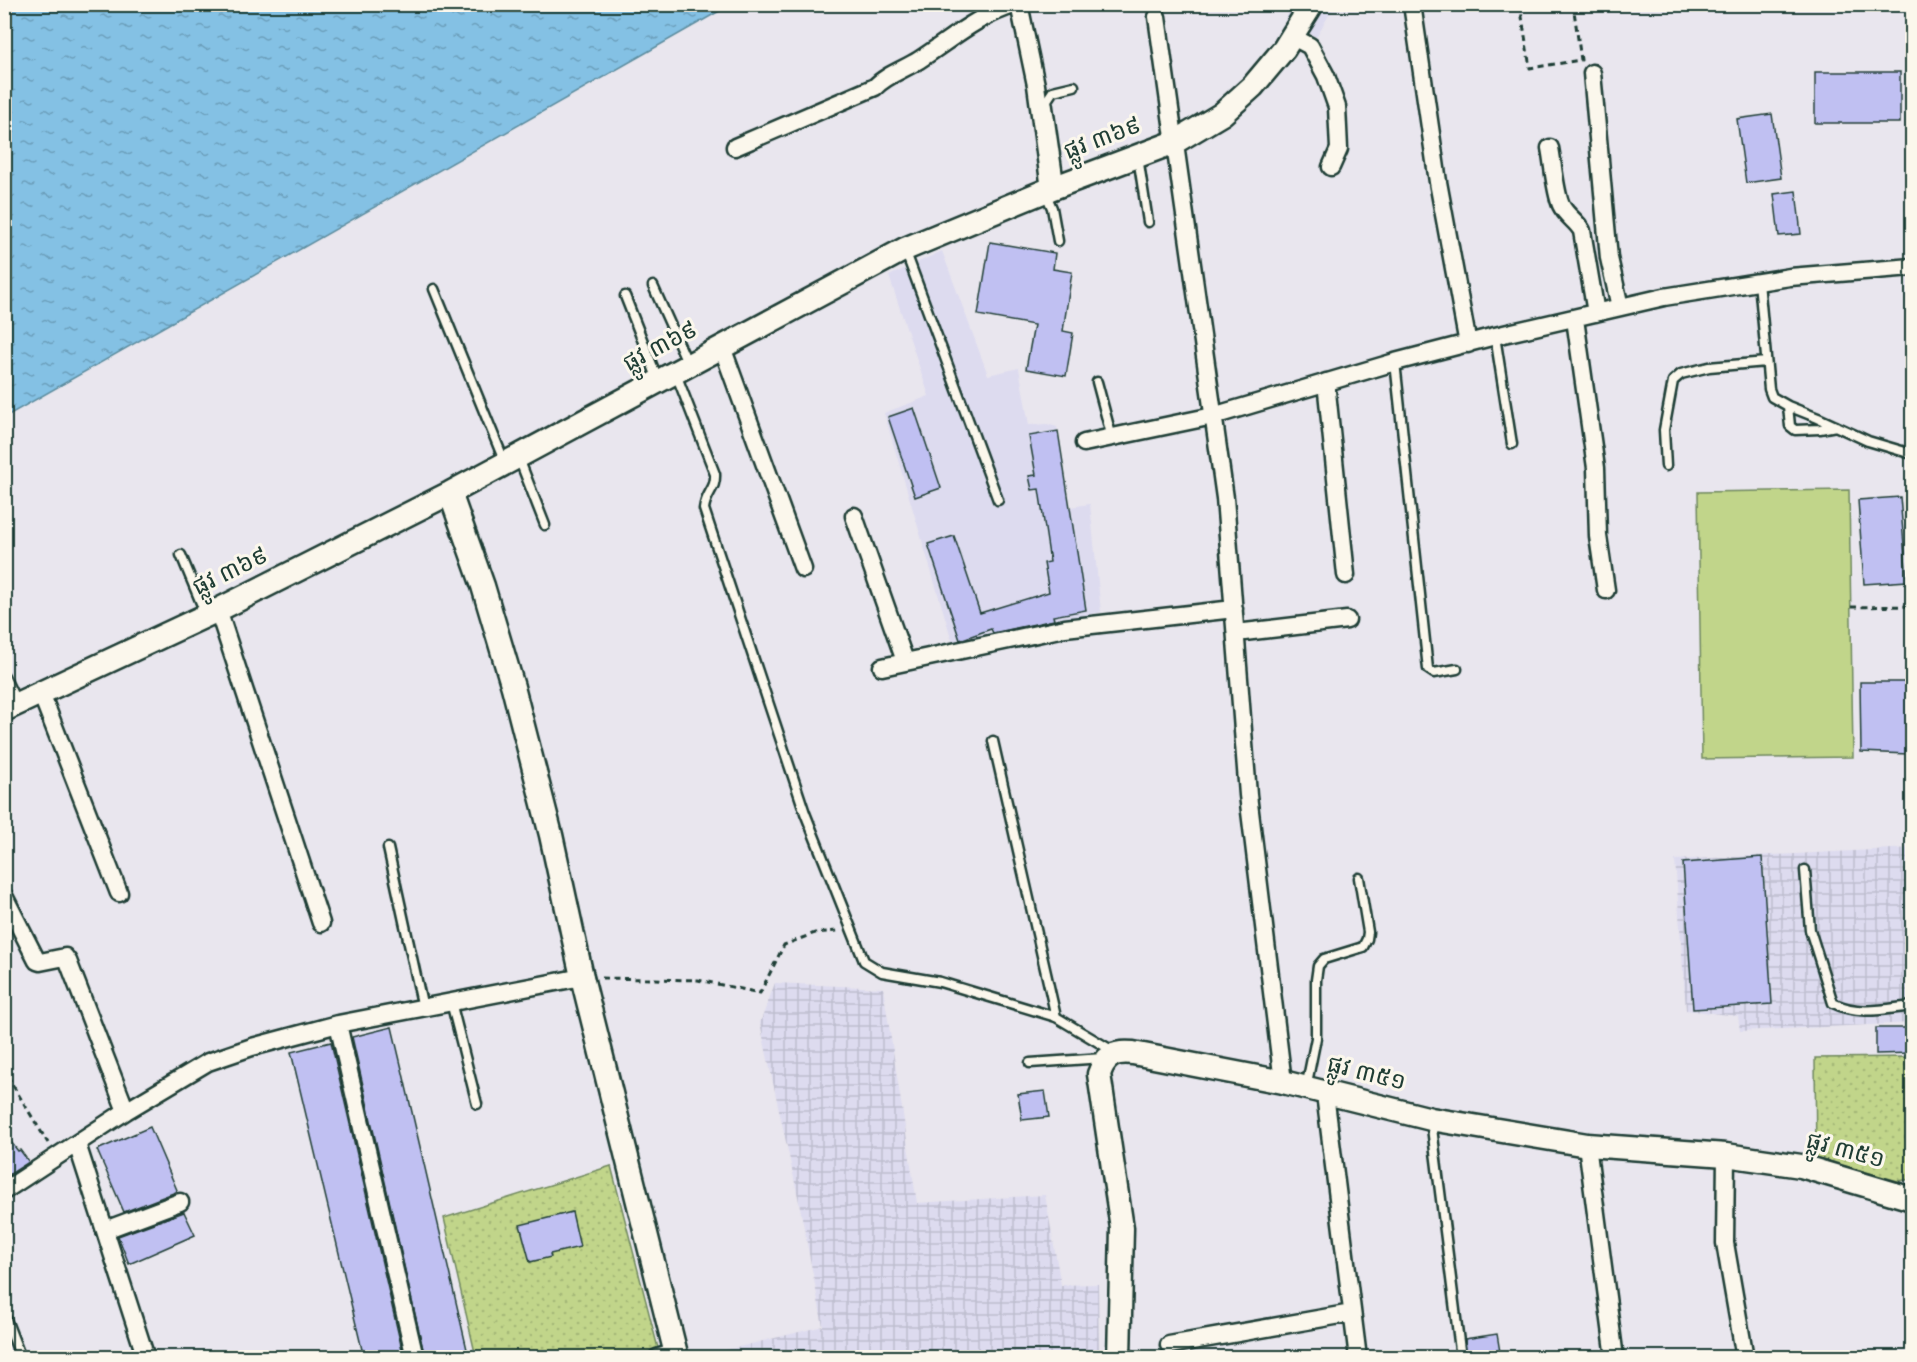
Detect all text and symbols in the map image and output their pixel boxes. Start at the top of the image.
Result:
street label: ផ្លូវ ៣៦៩ [1059,109,1147,173]
street label: ផ្លូវ ៣៦៩ [617,314,706,384]
street label: ផ្លូវ ៣៦៩ [187,540,276,608]
street label: ផ្លូវ ៣៥១ [1322,1048,1409,1104]
street label: ផ្លូវ ៣៥១ [1801,1125,1888,1181]

